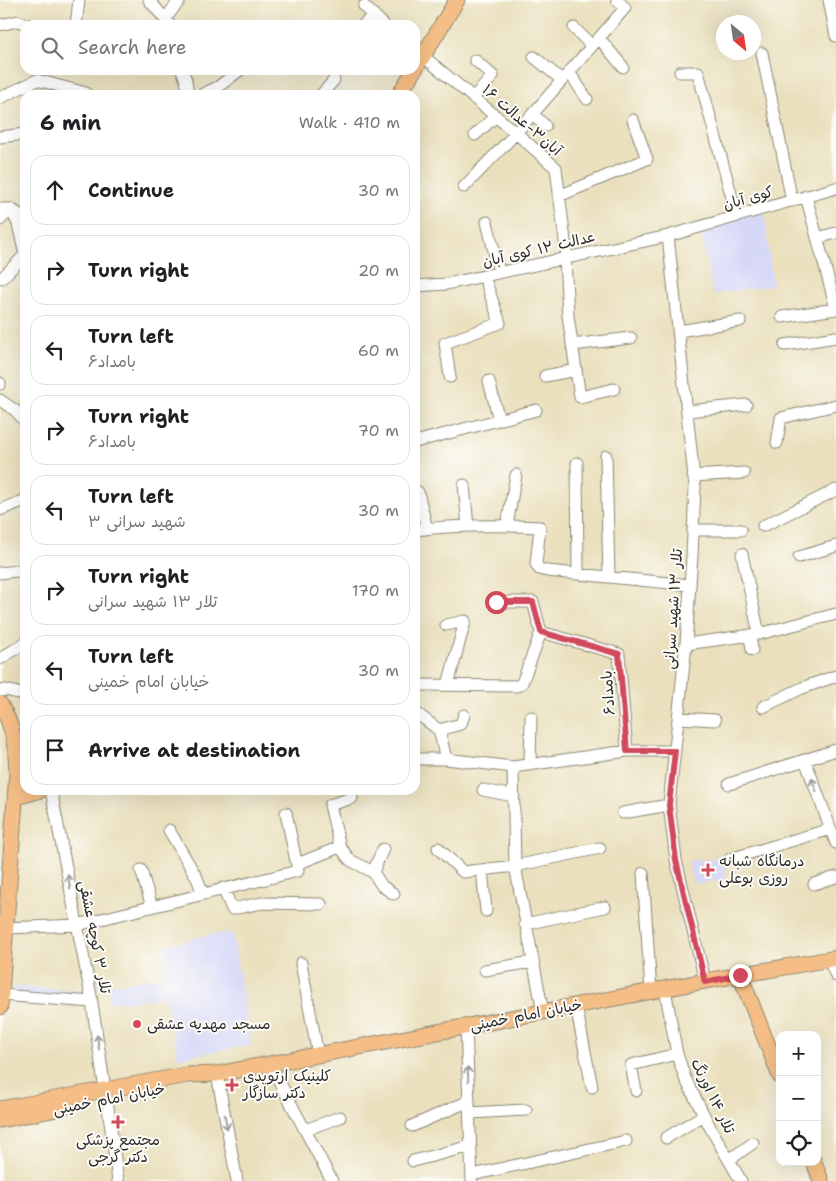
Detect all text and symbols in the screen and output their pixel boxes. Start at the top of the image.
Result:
north arrow [716,15,761,60]
search box [20,20,420,75]
icon: search [38,34,66,62]
text: Search here [78,35,187,60]
street label: آبان۳-عدالت ۱۶ [478,80,567,161]
text: 6 min [40,109,101,137]
text: Walk · 410 m [299,112,400,133]
icon: ahead [41,176,69,204]
text: Continue [88,178,174,203]
text: 30 m [358,180,399,201]
street label: کوی آبان [721,181,775,215]
street label: عدالت ۱۲ کوی آبان [480,226,598,272]
icon: right [41,256,69,284]
text: Turn right [88,258,189,283]
text: 20 m [358,260,399,281]
text: Turn left [88,324,174,349]
icon: left [41,336,69,364]
text: 60 m [358,340,399,361]
text: بامداد۶ [88,351,136,372]
text: Turn right [88,404,189,429]
icon: right [41,416,69,444]
text: 70 m [358,420,399,441]
text: بامداد۶ [88,431,136,452]
text: Turn left [88,484,174,509]
icon: left [41,496,69,524]
text: 30 m [358,500,399,521]
text: شهید سرانی ۳ [88,511,186,532]
street label: تلار ۱۳ شهید سرانی [659,547,687,670]
text: Turn right [88,564,189,589]
icon: right [41,576,69,604]
text: 170 m [352,580,399,601]
text: تلار ۱۳ شهید سرانی [88,591,217,612]
route start [485,591,508,614]
text: Turn left [88,644,174,669]
icon: left [41,656,69,684]
text: 30 m [358,660,399,681]
street label: بامداد۶ [596,670,620,716]
text: خیابان امام خمینی [88,671,210,692]
icon: arrive [41,736,69,764]
text: Arrive at destination [88,738,300,763]
one-way arrow [809,778,818,793]
place label: درمانگاه شبانه روزی بوعلی [719,851,805,888]
marker: درمانگاه شبانه روزی بوعلی [701,863,715,877]
one-way arrow [64,874,73,890]
street label: تلار ۳ کوچه عشقی [74,879,116,996]
route end [729,964,752,987]
street label: خیابان امام خمینی [468,994,584,1037]
place label: مسجد مهدیه عشقی [147,1014,270,1034]
marker: مسجد مهدیه عشقی [131,1018,143,1030]
map controls [776,1031,821,1166]
button: + [776,1031,821,1076]
one-way arrow [93,1034,103,1050]
street label: تلار ۱۴ اورنگ [686,1055,740,1137]
place label: کلینیک ارتوپدی دکتر سازگار [242,1066,331,1103]
one-way arrow [463,1066,472,1082]
button: − [776,1076,821,1121]
street label: خیابان امام خمینی [51,1078,167,1121]
marker: کلینیک ارتوپدی دکتر سازگار [225,1078,239,1092]
one-way arrow [221,1113,231,1129]
marker: مجتمع پزشکی دکتر گرجی [111,1115,125,1129]
button: locate [776,1121,821,1166]
place label: مجتمع پزشکی دکتر گرجی [76,1130,160,1167]

